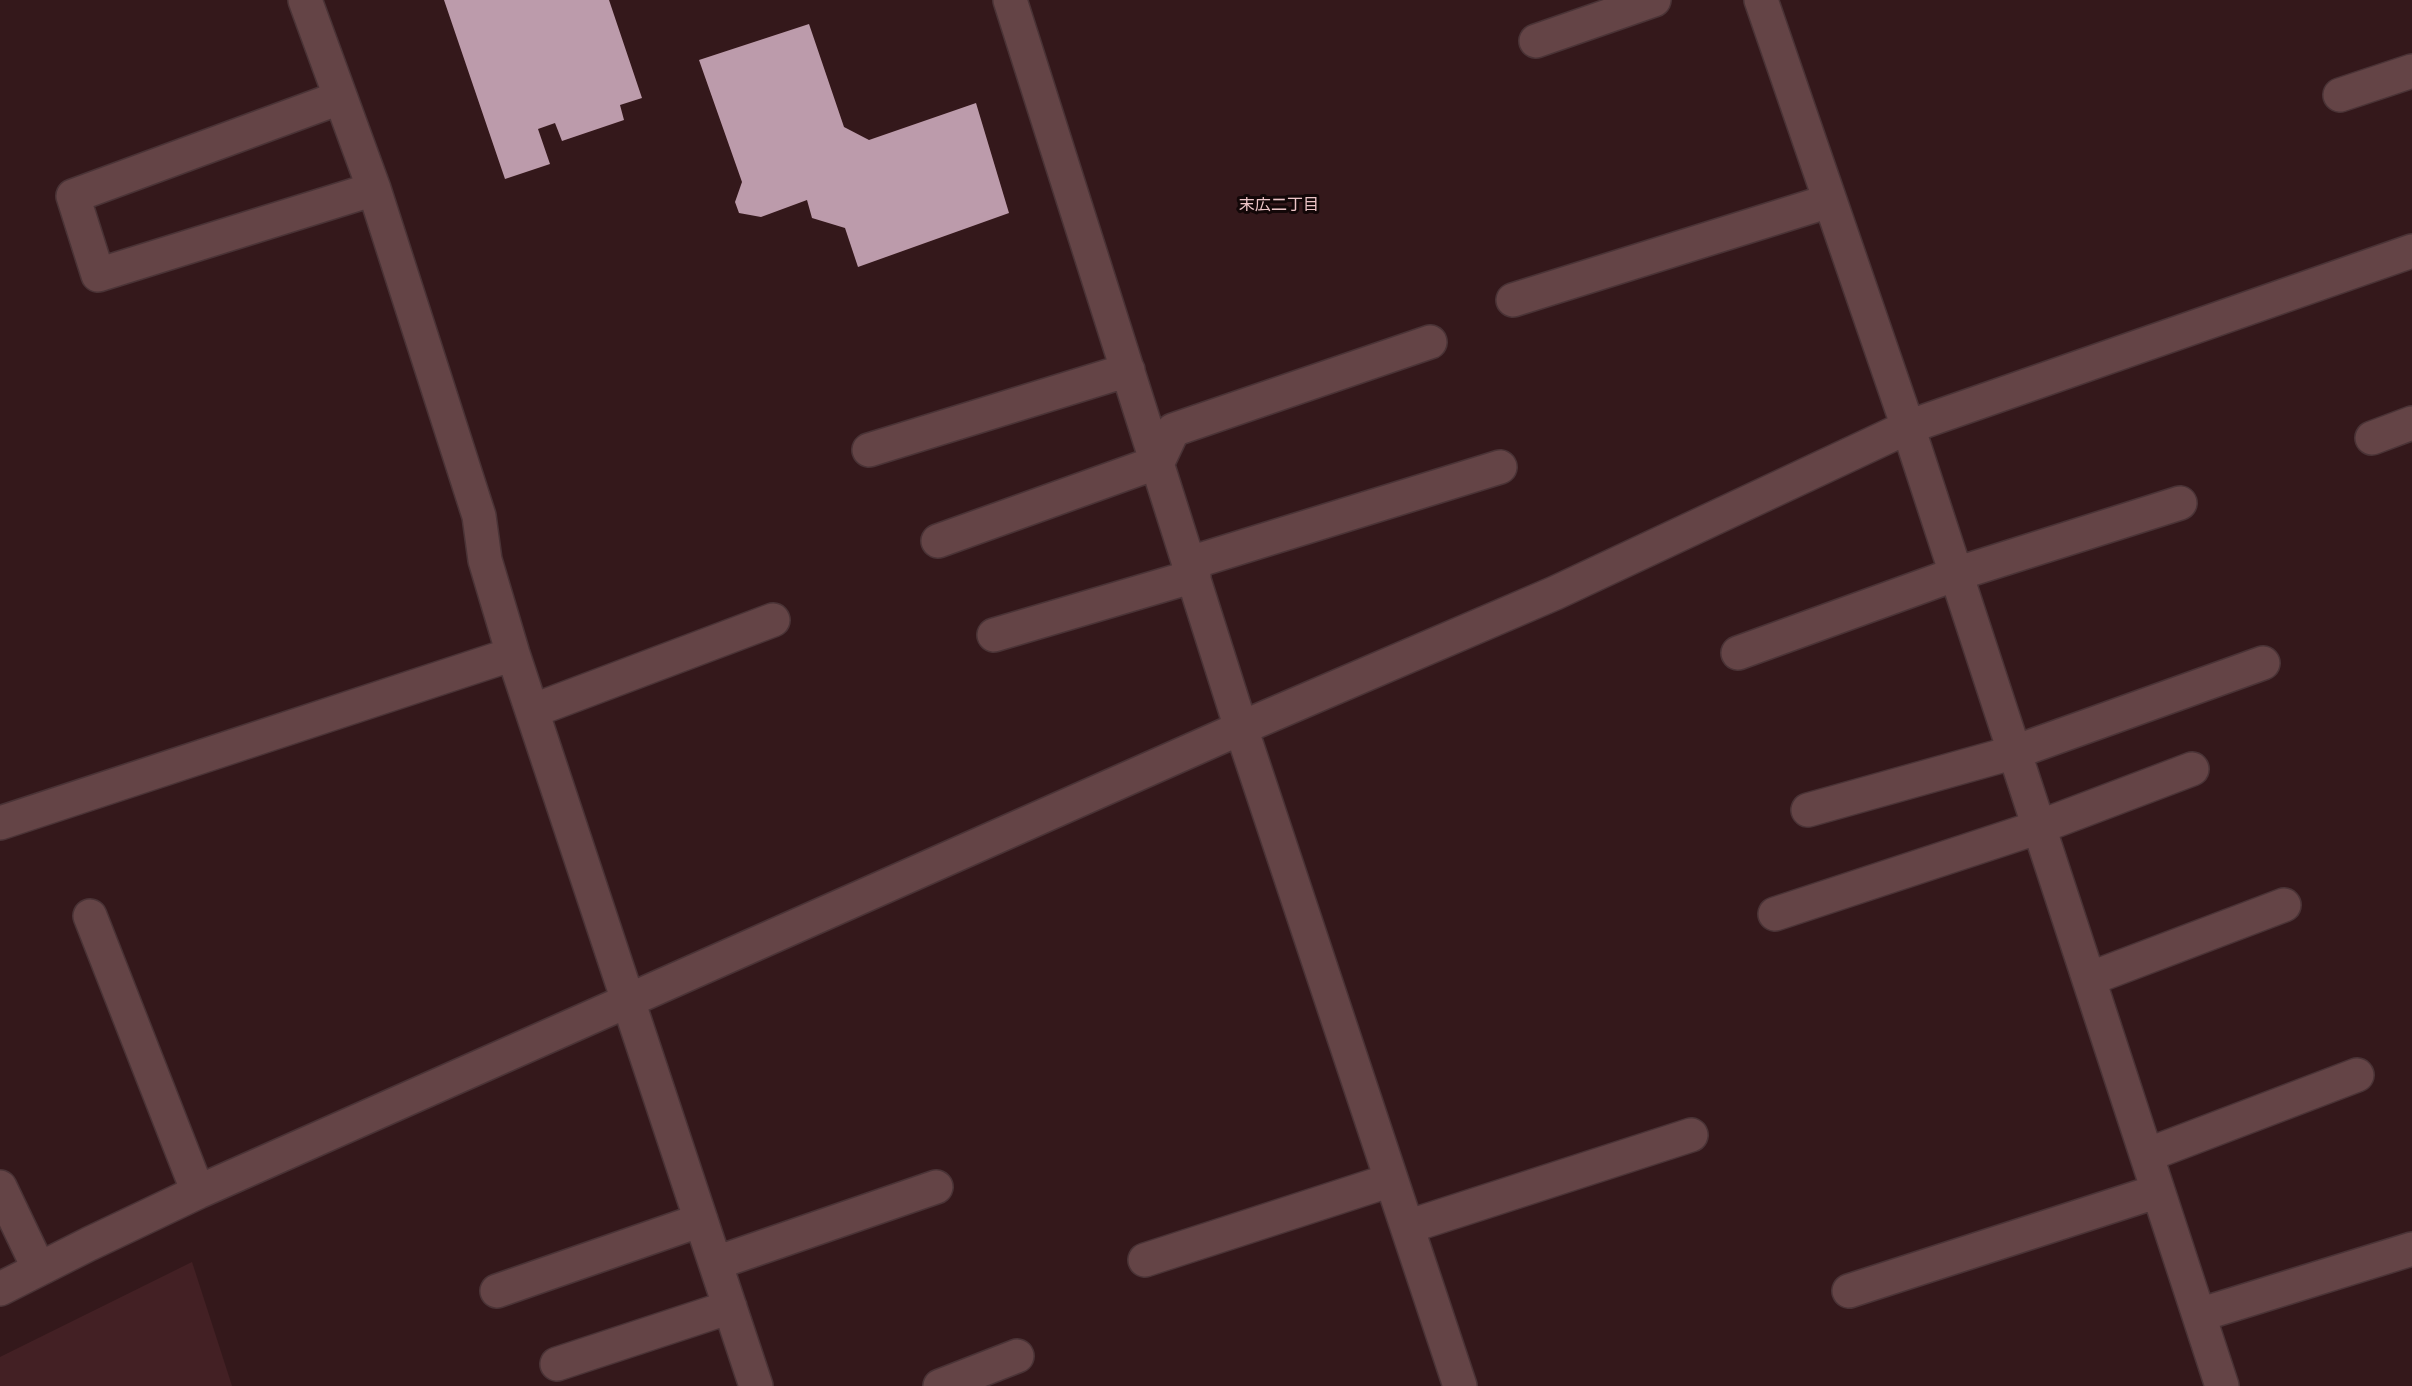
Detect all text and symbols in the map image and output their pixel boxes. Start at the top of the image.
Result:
district label: 末広二丁目 [1239,195,1319,215]

